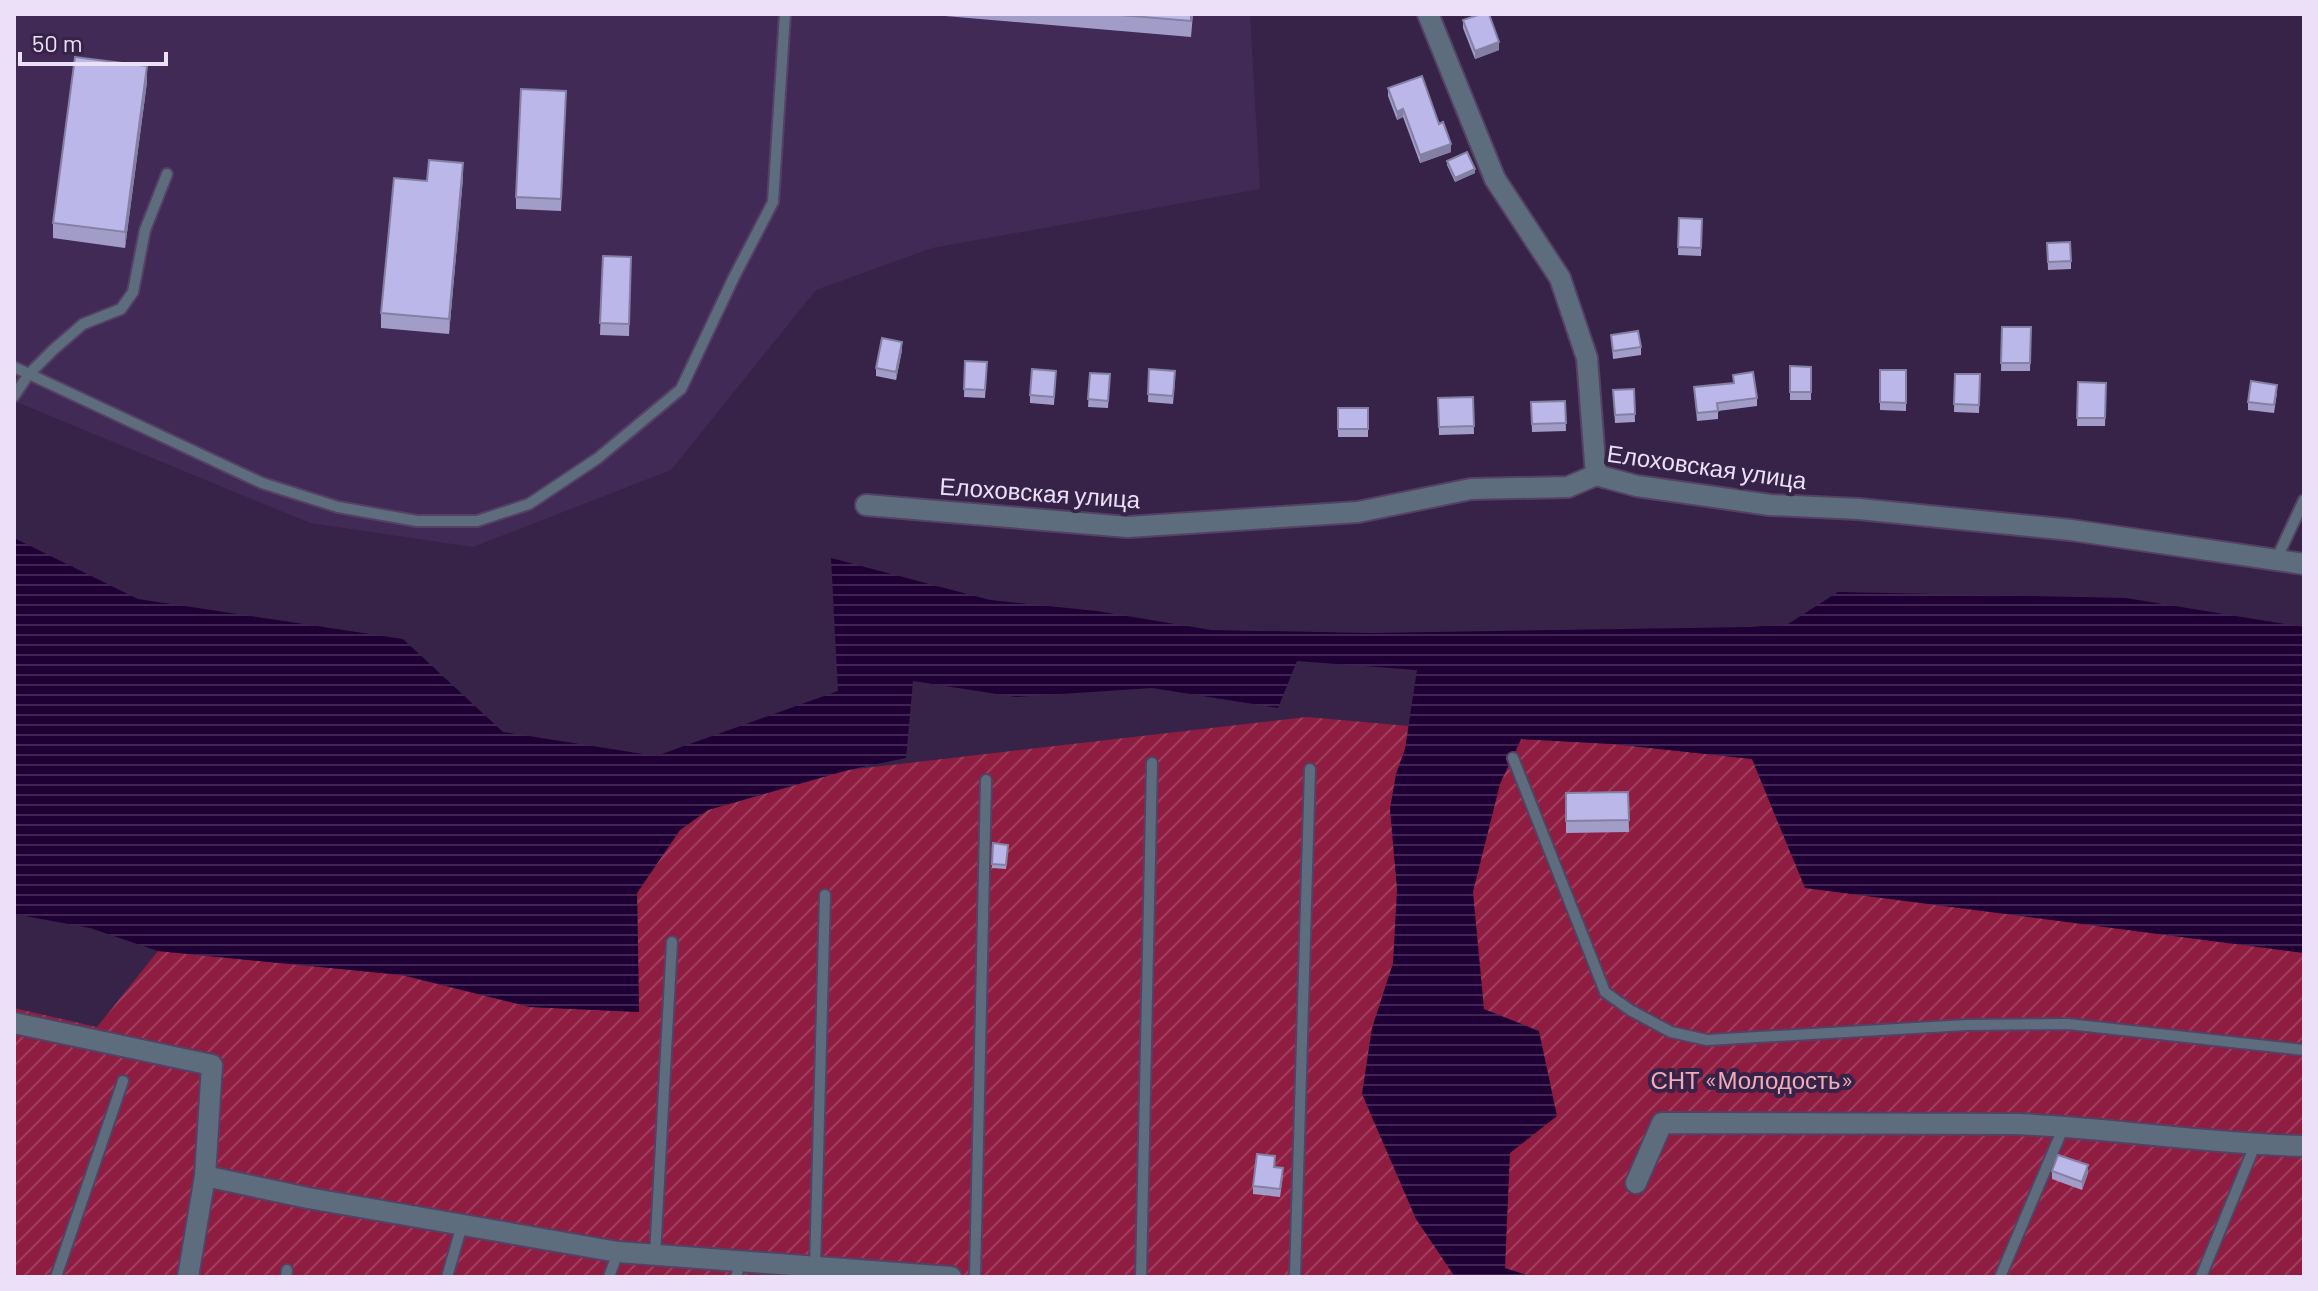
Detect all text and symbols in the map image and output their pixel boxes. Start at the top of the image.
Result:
scale bar [20,16,166,66]
text: 50 m [32,28,83,57]
street label: Елоховская улица [1605,438,1809,494]
street label: Елоховская улица [939,471,1142,514]
park label: СНТ «Молодость» [1650,1065,1854,1094]

